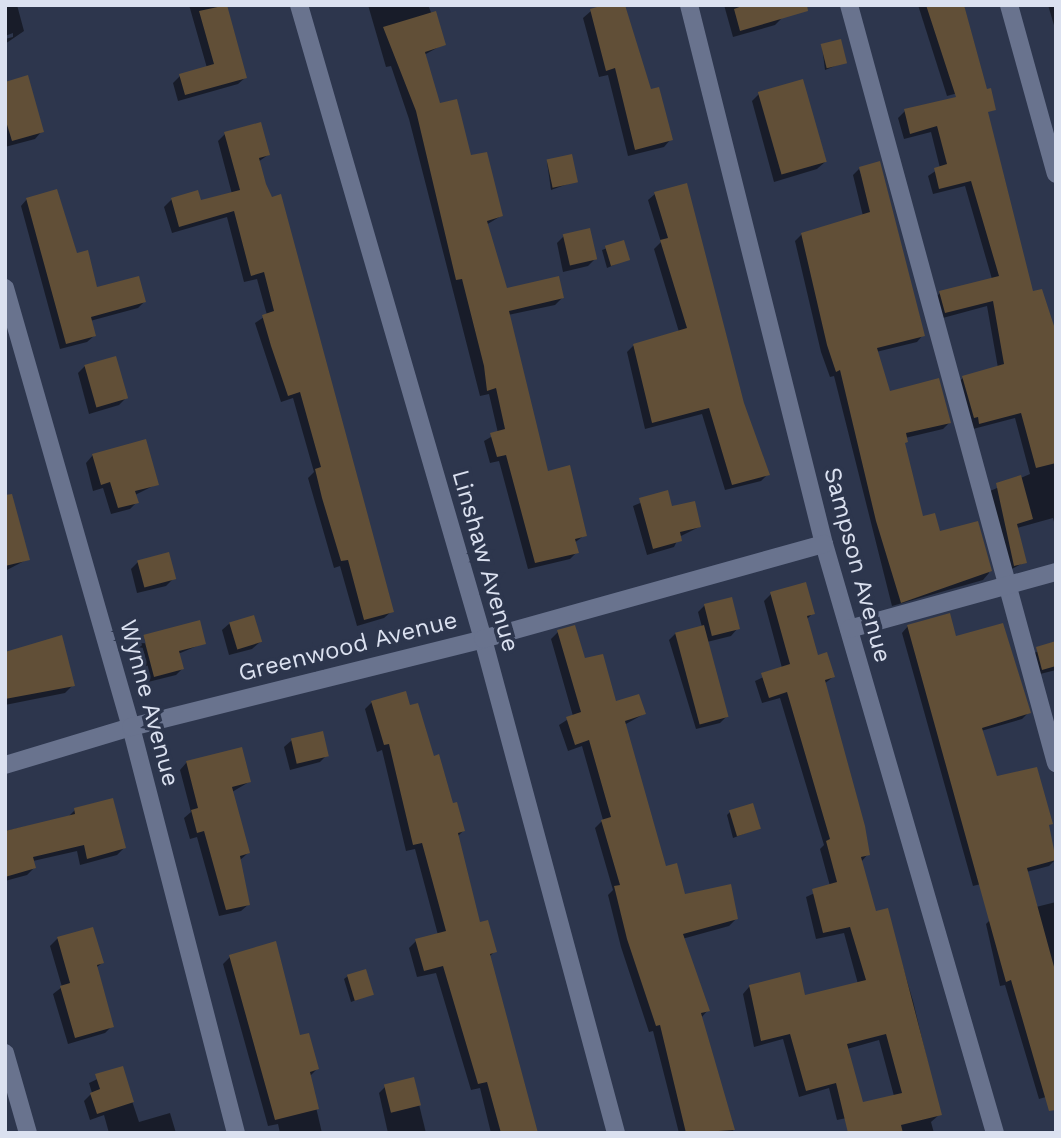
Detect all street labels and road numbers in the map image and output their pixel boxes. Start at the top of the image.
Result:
street label: Sampson Avenue [817,464,897,666]
street label: Linshaw Avenue [445,466,525,656]
street label: Greenwood Avenue [235,606,461,688]
street label: Wynne Avenue [113,616,185,790]

